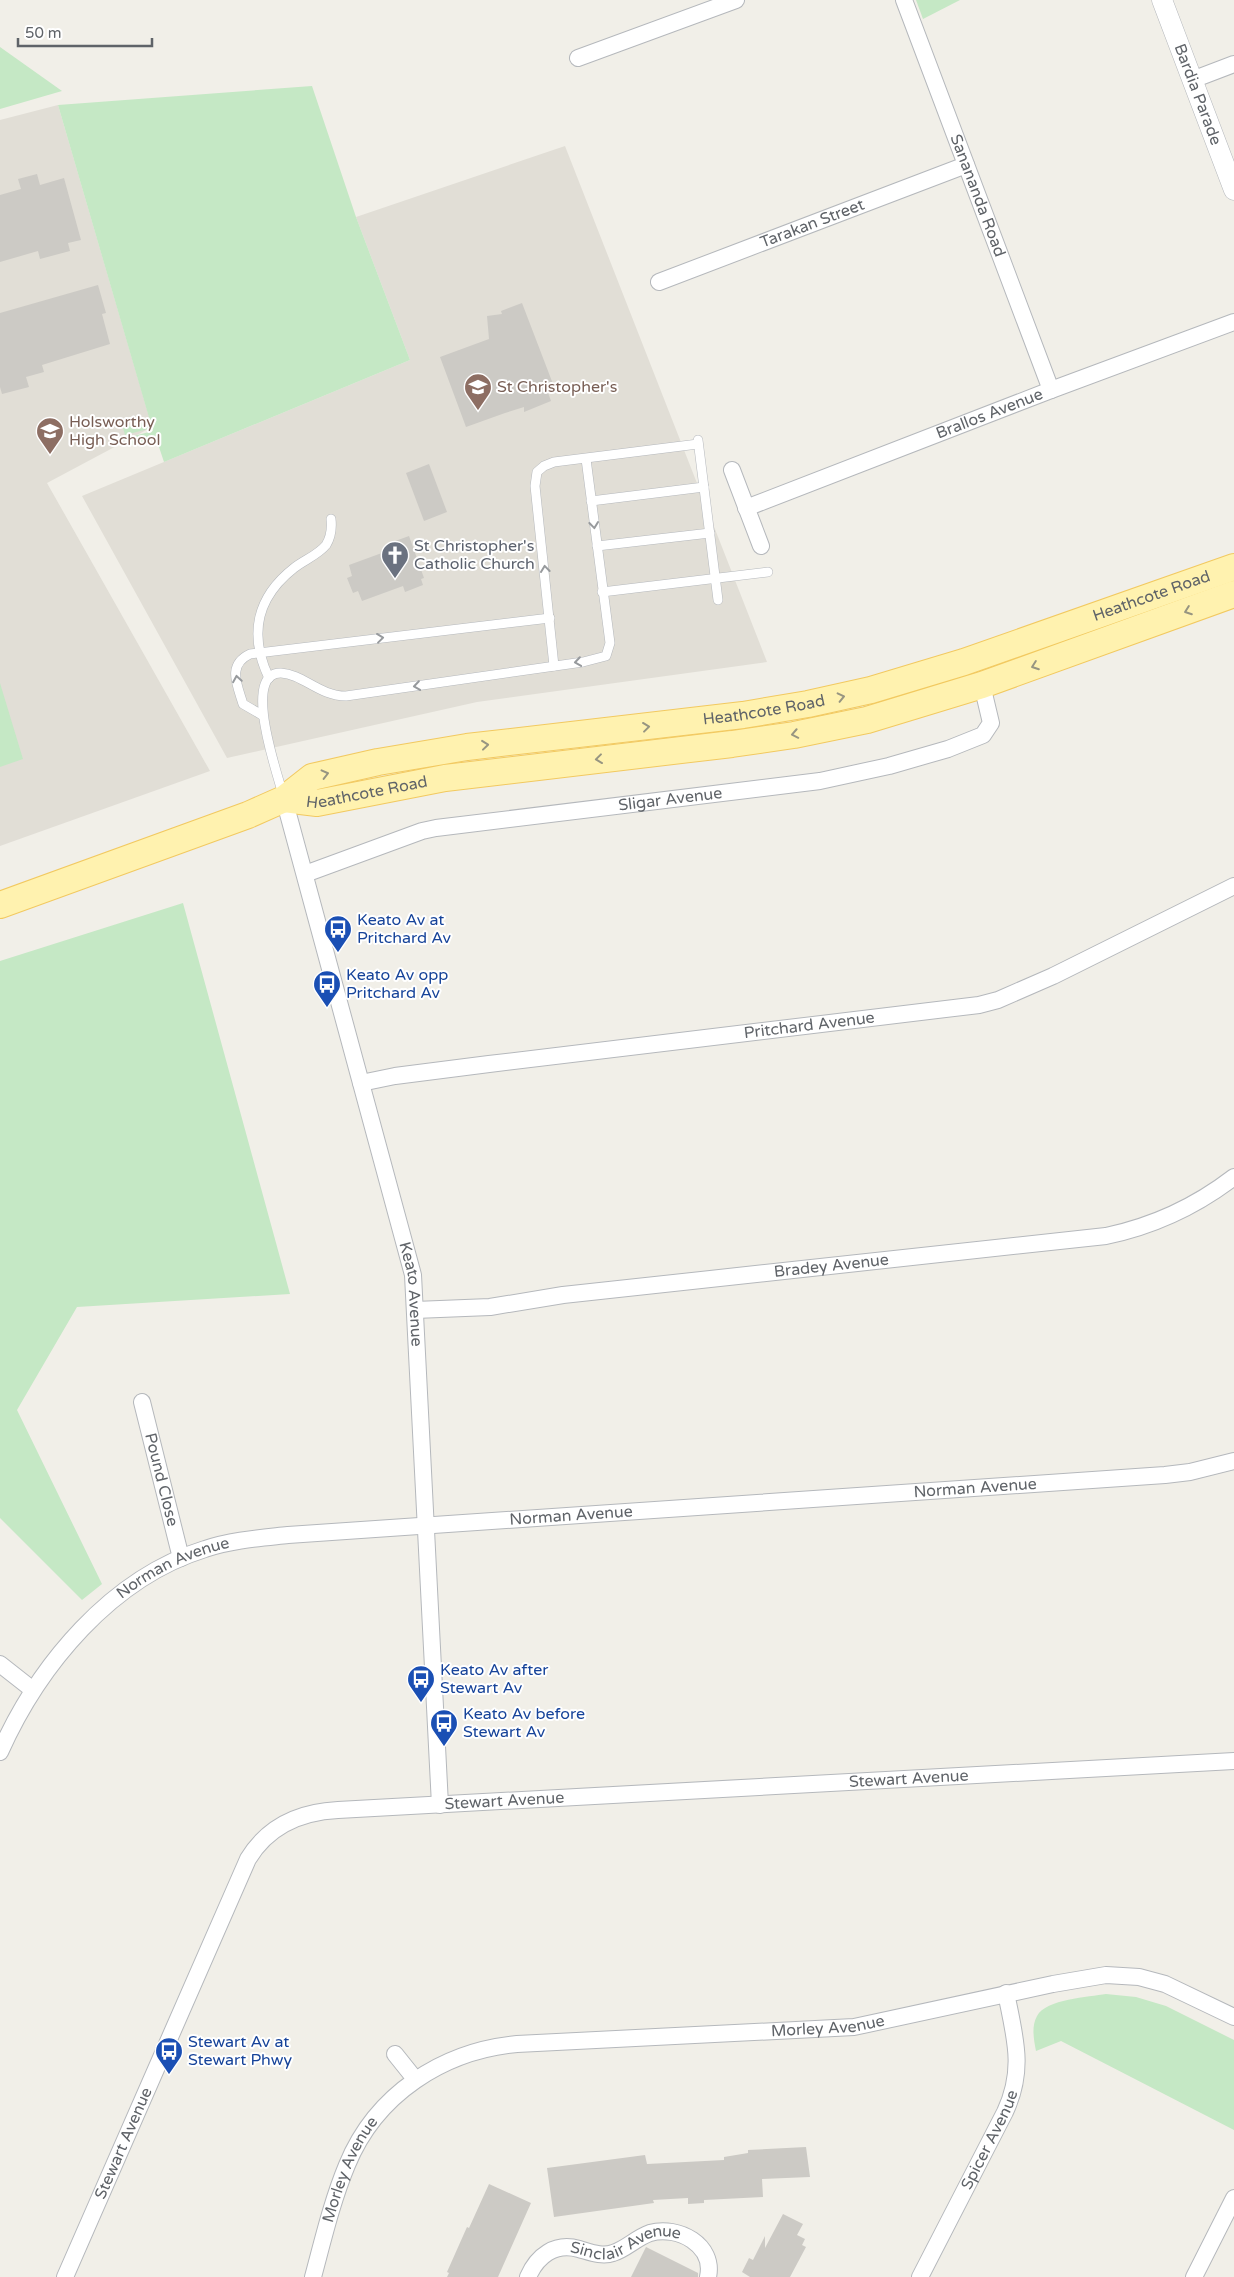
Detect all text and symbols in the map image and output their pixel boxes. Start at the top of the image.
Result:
scale bar [18,15,151,47]
text: 50 m [25,24,62,42]
street label: Bardia Parade [1169,41,1226,148]
street label: Sanananda Road [945,131,1010,260]
street label: Tarakan Street [757,195,867,253]
school or university icon: St Christopher's [463,372,493,411]
place label: St Christopher's [497,377,617,397]
street label: Brallos Avenue [933,384,1046,444]
place label: Holsworthy High School [69,412,160,450]
school or university icon: Holsworthy High School [35,416,65,455]
one-way arrow [588,521,599,529]
place label: St Christopher's Catholic Church [414,536,535,574]
church icon: St Christopher's Catholic Church [380,540,410,579]
one-way arrow [540,565,551,573]
street label: Heathcote Road [1090,566,1213,626]
one-way arrow [1184,605,1193,615]
one-way arrow [376,633,384,644]
one-way arrow [573,657,582,667]
one-way arrow [1032,660,1040,670]
one-way arrow [232,674,243,682]
one-way arrow [412,680,420,691]
street label: Heathcote Road [702,691,827,730]
one-way arrow [837,692,846,703]
one-way arrow [642,722,650,733]
one-way arrow [791,729,800,739]
one-way arrow [481,740,489,751]
one-way arrow [595,753,603,764]
one-way arrow [320,769,329,780]
street label: Heathcote Road [305,772,429,813]
street label: Sligar Avenue [617,783,723,816]
place label: Keato Av at Pritchard Av [357,910,452,948]
bus stop icon: Keato Av at Pritchard Av [323,914,353,953]
place label: Keato Av opp Pritchard Av [346,965,448,1003]
bus stop icon: Keato Av opp Pritchard Av [312,969,342,1008]
street label: Pritchard Avenue [743,1008,876,1043]
street label: Keato Avenue [394,1239,427,1347]
street label: Bradey Avenue [773,1250,890,1282]
street label: Pound Close [140,1431,183,1528]
street label: Norman Avenue [913,1474,1037,1502]
street label: Norman Avenue [509,1501,633,1530]
street label: Norman Avenue [112,1533,231,1603]
place label: Keato Av after Stewart Av [440,1660,549,1698]
bus stop icon: Keato Av after Stewart Av [406,1664,436,1703]
place label: Keato Av before Stewart Av [463,1704,585,1742]
bus stop icon: Keato Av before Stewart Av [429,1708,459,1747]
street label: Stewart Avenue [848,1766,969,1792]
street label: Stewart Avenue [444,1788,565,1814]
street label: Morley Avenue [771,2011,887,2041]
place label: Stewart Av at Stewart Phwy [188,2032,292,2070]
bus stop icon: Stewart Av at Stewart Phwy [154,2036,184,2075]
street label: Stewart Avenue [90,2084,157,2202]
street label: Spicer Avenue [957,2088,1023,2193]
street label: Morley Avenue [318,2113,382,2225]
street label: Sinclair Avenue [569,2221,683,2265]

